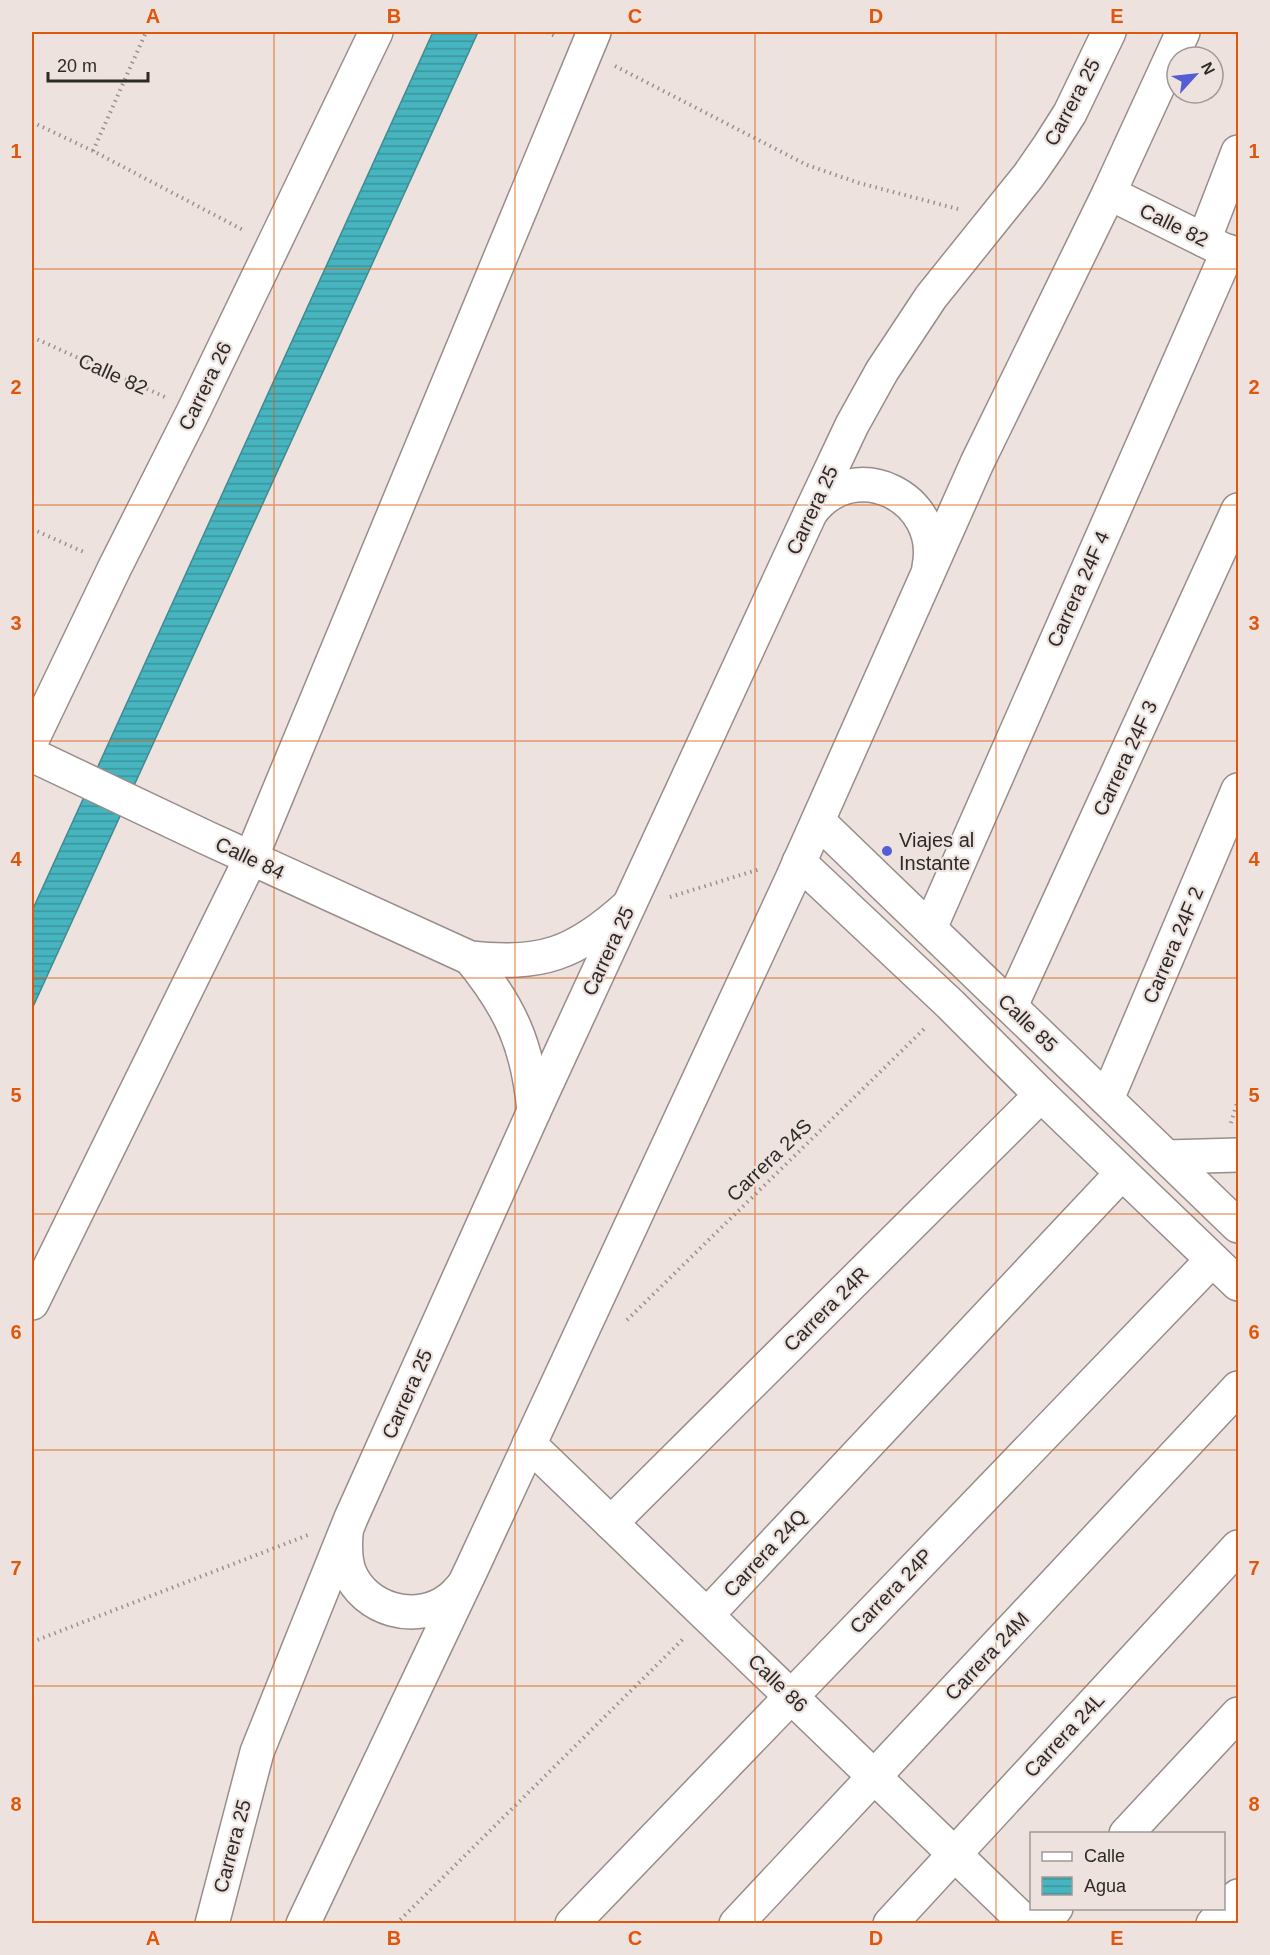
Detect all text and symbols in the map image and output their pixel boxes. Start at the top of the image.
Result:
text: A [146,5,160,27]
text: B [387,5,401,27]
text: C [628,5,642,27]
text: D [869,5,883,27]
text: E [1110,5,1124,27]
scale bar [48,45,148,83]
north arrow [1165,45,1225,105]
street label: Carrera 25 [1040,55,1104,149]
text: 20 m [57,56,97,76]
text: N [1198,59,1218,77]
text: 1 [10,140,22,162]
text: 1 [1248,140,1260,162]
street label: Calle 82 [1136,199,1212,251]
street label: Carrera 26 [174,338,236,434]
street label: Calle 82 [75,349,151,399]
text: 2 [10,376,22,398]
text: 2 [1248,376,1260,398]
street label: Carrera 25 [782,462,842,558]
street label: Carrera 24F 4 [1043,528,1113,650]
text: 3 [10,612,22,634]
text: 3 [1248,612,1260,634]
street label: Carrera 24F 3 [1089,697,1161,819]
place label: Viajes al Instante [899,829,974,874]
street label: Calle 84 [212,833,288,883]
marker: Viajes al Instante [880,844,894,858]
text: 4 [10,848,22,870]
text: 4 [1248,848,1260,870]
street label: Carrera 24F 2 [1139,883,1207,1007]
street label: Carrera 25 [578,903,638,999]
street label: Calle 85 [994,990,1062,1056]
text: 5 [10,1084,22,1106]
text: 5 [1248,1084,1260,1106]
street label: Carrera 24S [722,1114,816,1206]
street label: Carrera 24R [779,1262,873,1356]
text: 6 [10,1321,22,1343]
text: 6 [1248,1321,1260,1343]
street label: Carrera 25 [378,1346,436,1442]
street label: Carrera 24Q [719,1505,811,1601]
street label: Carrera 24P [845,1544,937,1638]
text: 7 [10,1557,22,1579]
text: 7 [1248,1557,1260,1579]
street label: Carrera 24M [941,1607,1033,1705]
street label: Calle 86 [744,1650,812,1716]
street label: Carrera 24L [1020,1688,1108,1782]
text: 8 [10,1793,22,1815]
text: 8 [1248,1793,1260,1815]
street label: Carrera 25 [209,1797,255,1895]
legend [1030,1832,1225,1910]
text: Calle [1084,1846,1125,1866]
text: Agua [1084,1876,1127,1896]
text: A [146,1927,160,1949]
text: B [387,1927,401,1949]
text: C [628,1927,642,1949]
text: D [869,1927,883,1949]
text: E [1110,1927,1124,1949]

